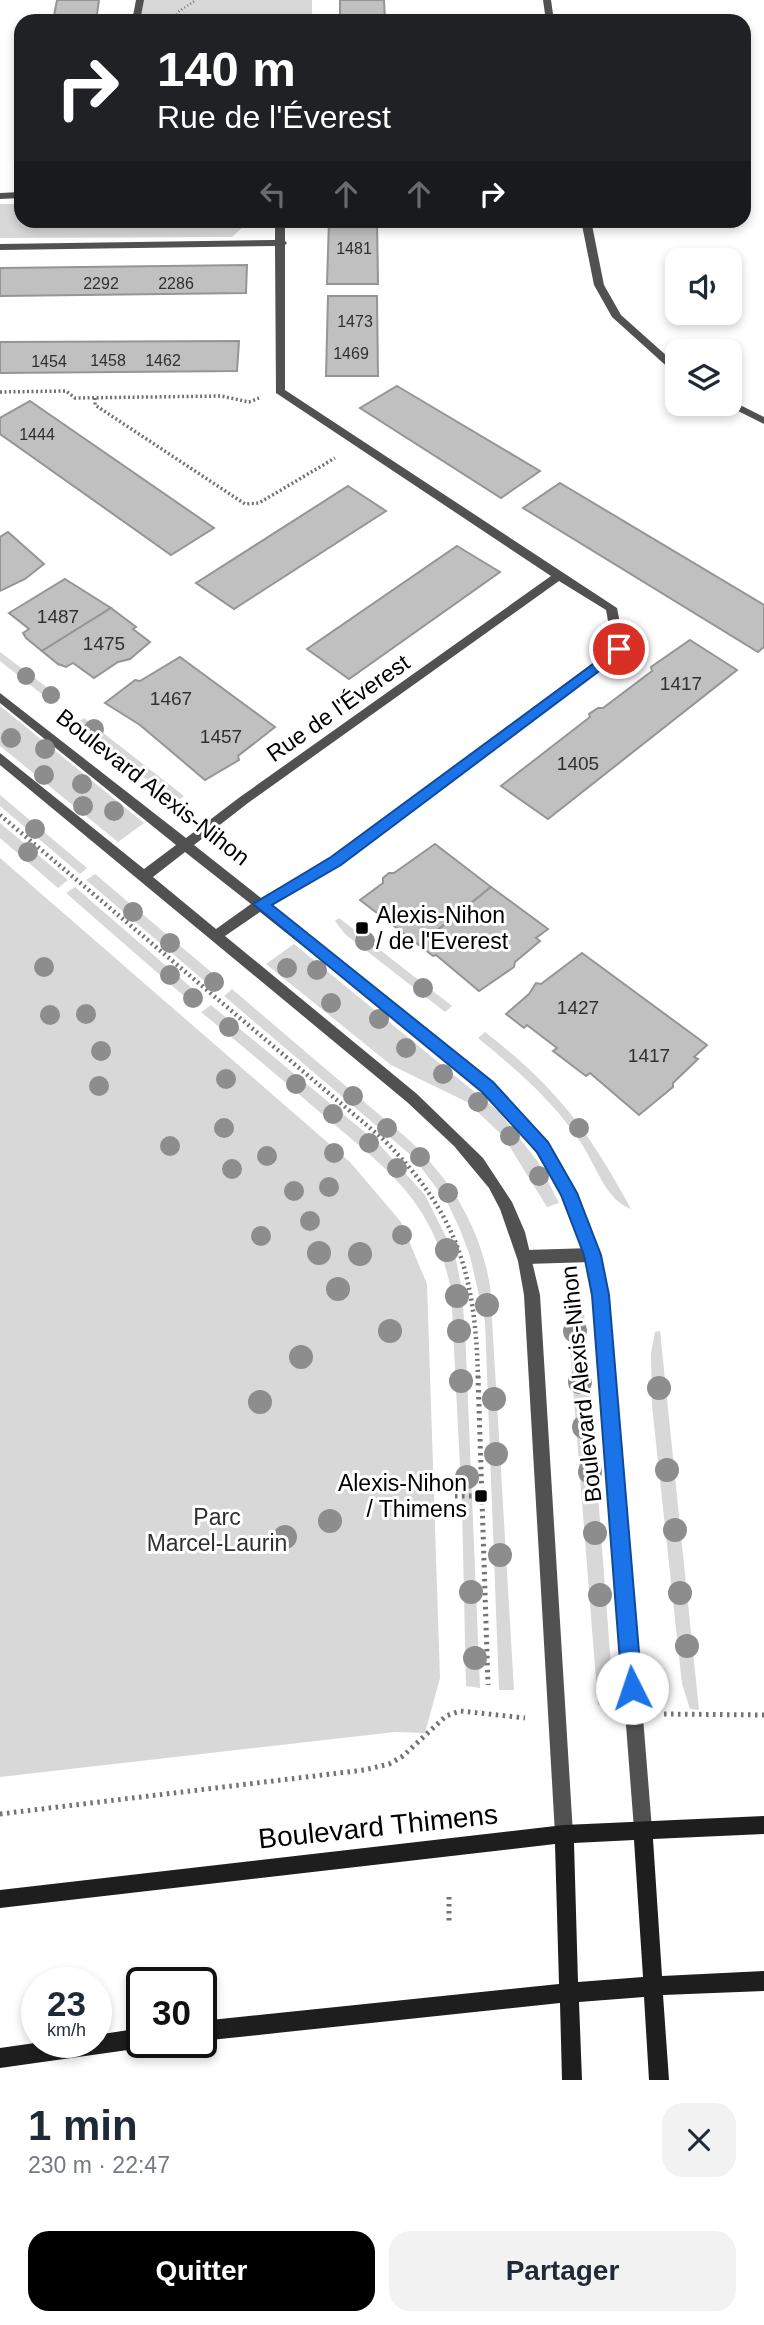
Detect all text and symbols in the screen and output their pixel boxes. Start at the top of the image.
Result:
icon: right [42,42,133,133]
text: 140 m [157,42,296,96]
text: Rue de l'Éverest [157,99,391,135]
icon: left [254,175,292,213]
icon: ahead [327,175,365,213]
icon: ahead [400,175,438,213]
icon: right [473,175,511,213]
house number: 1481 [336,240,372,257]
map controls [665,248,742,416]
button: sound [665,248,742,325]
house number: 2292 [83,275,119,292]
house number: 2286 [158,275,194,292]
house number: 1473 [337,313,373,330]
button: layers [665,339,742,416]
house number: 1469 [333,345,369,362]
house number: 1458 [90,352,126,369]
house number: 1462 [145,352,181,369]
house number: 1454 [31,353,67,370]
house number: 1444 [19,426,55,443]
house number: 1487 [37,606,79,627]
pin [589,619,649,679]
icon: arrive [600,630,638,668]
house number: 1475 [83,633,125,654]
street label: Rue de l'Éverest [262,649,415,767]
house number: 1417 [660,673,702,694]
house number: 1467 [150,688,192,709]
street label: Boulevard Alexis-Nihon [51,704,255,870]
house number: 1457 [200,726,242,747]
house number: 1405 [557,753,599,774]
place label: Alexis-Nihon / de l'Everest [376,902,509,954]
marker: Alexis-Nihon / de l'Everest [354,920,370,936]
house number: 1427 [557,997,599,1018]
house number: 1417 [628,1045,670,1066]
street label: Boulevard Alexis-Nihon [556,1264,606,1504]
place label: Alexis-Nihon / Thimens [338,1470,467,1522]
marker: Alexis-Nihon / Thimens [473,1488,489,1504]
park label: Parc Marcel-Laurin [147,1504,287,1556]
position arrow [595,1651,669,1725]
street label: Boulevard Thimens [257,1799,499,1854]
speed limit sign: 30 [126,1967,217,2058]
text: 23 [47,1984,86,2023]
text: km/h [47,2020,86,2040]
text: 1 min [28,2102,138,2149]
button: close [662,2103,736,2177]
text: 230 m · 22:47 [28,2152,170,2178]
button: Quitter [28,2231,375,2311]
button: Partager [389,2231,736,2311]

